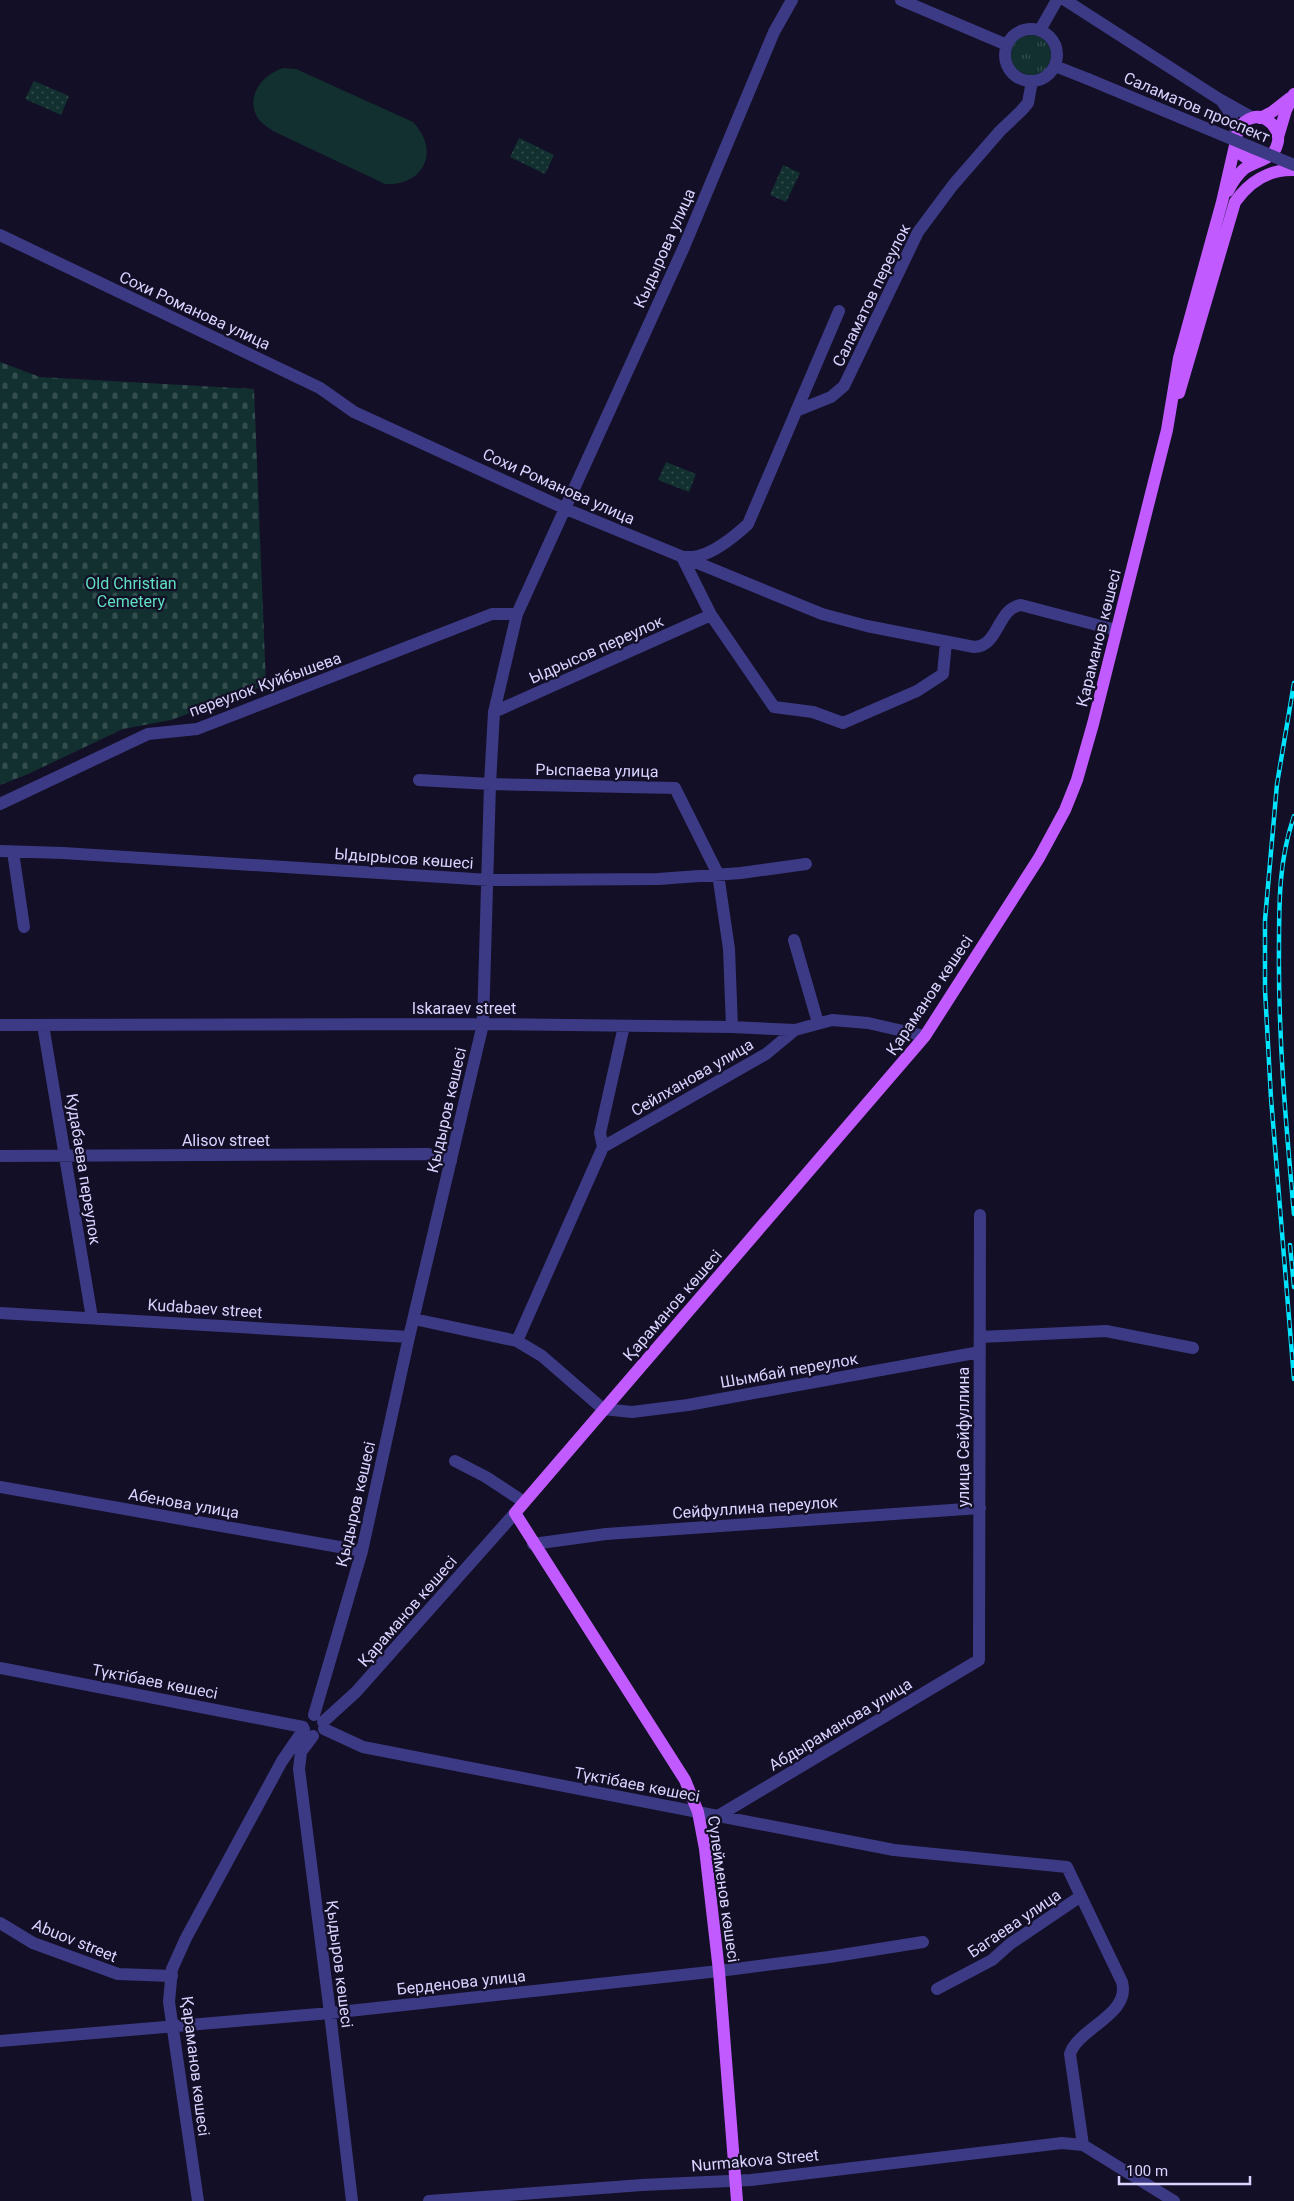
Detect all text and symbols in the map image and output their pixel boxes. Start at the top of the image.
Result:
street label: Саламатов проспект [1121,68,1273,147]
street label: Кыдырова улица [630,186,699,311]
street label: Саламатов переулок [829,220,914,370]
street label: Сохи Романова улица [116,267,273,354]
street label: Сохи Романова улица [480,444,638,529]
street label: Қараманов көшесі [1072,567,1125,709]
park label: Old Christian Cemetery [85,574,177,611]
street label: Ыдрысов переулок [526,611,667,688]
street label: переулок Куйбышева [186,648,344,721]
street label: Рыспаева улица [535,760,659,781]
street label: Ыдырысов көшесі [334,844,474,873]
street label: Қараманов көшесі [882,932,977,1059]
street label: Iskaraev street [412,999,516,1018]
street label: Сейлханова улица [628,1035,757,1120]
street label: Қыдыров көшесі [423,1045,470,1175]
street label: Кудабаева переулок [62,1092,105,1246]
street label: Alisov street [182,1131,270,1150]
street label: Қараманов көшесі [619,1246,726,1365]
street label: Kudabaev street [147,1295,263,1322]
street label: Шымбай переулок [719,1349,860,1392]
street label: улица Сейфуллина [954,1367,973,1507]
street label: Қыдыров көшесі [332,1439,379,1569]
street label: Абенова улица [127,1484,241,1523]
street label: Сейфуллина переулок [672,1492,839,1523]
street label: Қараманов көшесі [354,1552,461,1671]
street label: Түктібаев көшесі [90,1660,219,1703]
street label: Абдыраманова улица [765,1674,915,1775]
street label: Түктібаев көшесі [572,1763,701,1806]
street label: Сүлейменов көшесі [704,1814,743,1964]
street label: Багаева улица [964,1885,1065,1962]
street label: Қыдыров көшесі [322,1899,357,2029]
street label: Abuov street [30,1915,120,1966]
street label: Берденова улица [396,1966,527,1999]
street label: Қараманов көшесі [177,1995,214,2137]
street label: Nurmakova Street [690,2145,820,2176]
scale bar [1119,2154,1250,2186]
text: 100 m [1126,2162,1168,2180]

